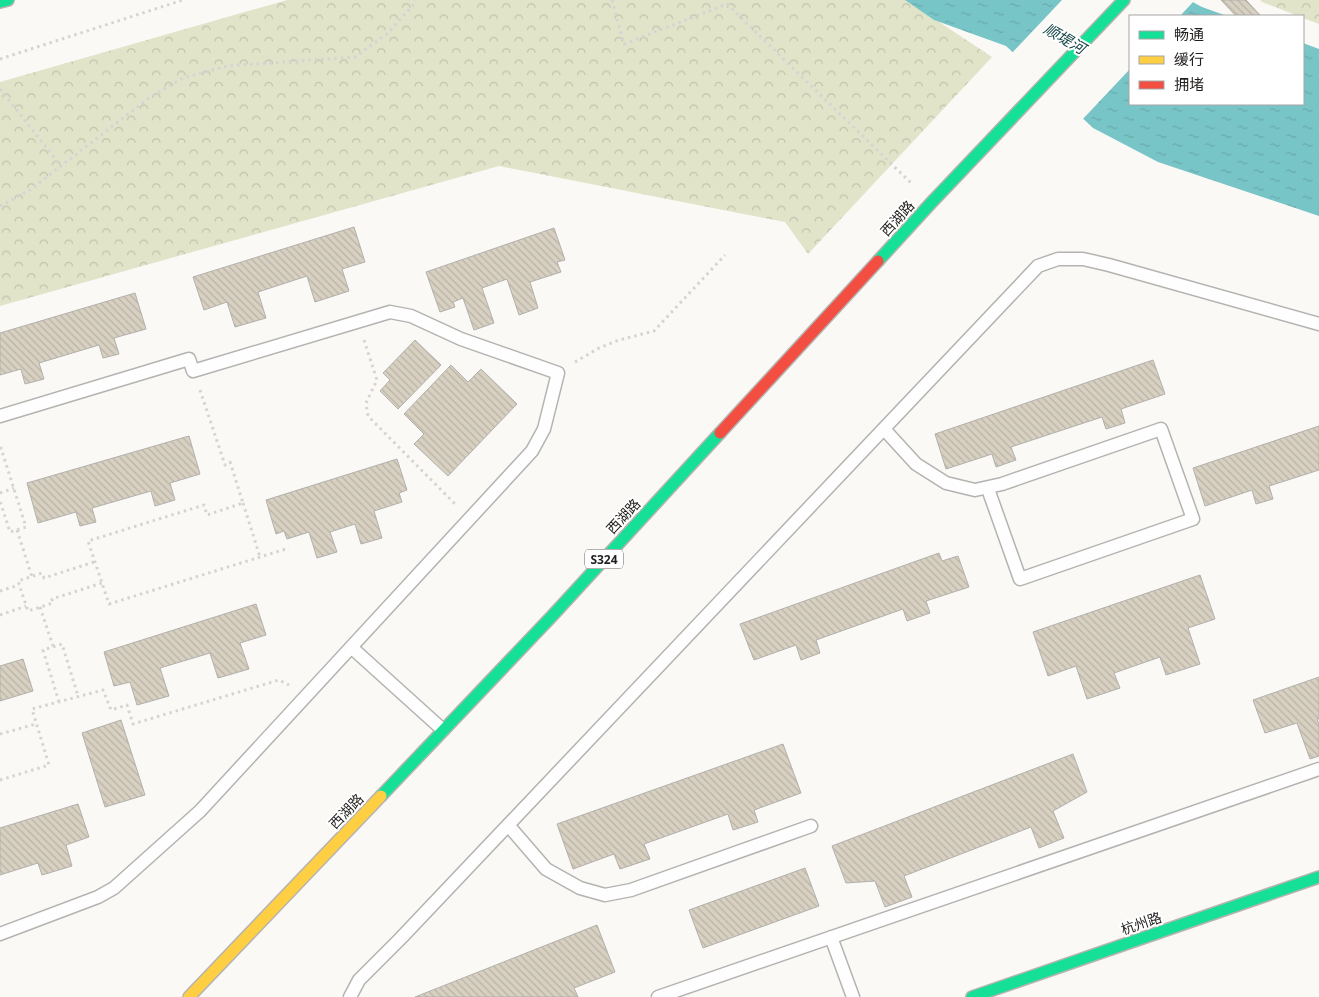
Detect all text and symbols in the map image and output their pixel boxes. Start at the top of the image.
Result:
legend [1129,15,1304,105]
water label: 顺堤河 [1041,18,1092,59]
text: 畅通 [1174,24,1204,44]
text: 缓行 [1174,49,1204,69]
text: 拥堵 [1174,74,1204,94]
street label: 西湖路 [876,196,918,240]
street label: 西湖路 [602,494,644,538]
road number: S324 [585,550,623,568]
street label: 西湖路 [325,789,367,833]
street label: 杭州路 [1118,907,1164,939]

